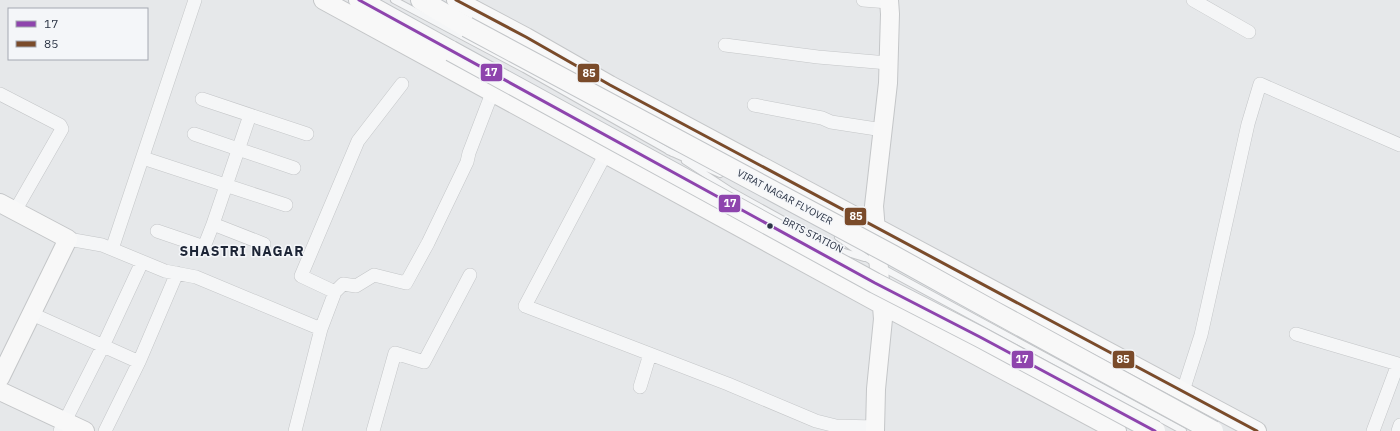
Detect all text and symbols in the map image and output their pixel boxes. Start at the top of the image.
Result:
legend [8,8,148,60]
text: 17 [44,16,58,31]
text: 85 [44,36,58,51]
line badge: 17 [480,63,503,82]
line badge: 85 [577,63,600,83]
text: 17 [484,65,498,79]
text: 85 [582,66,596,80]
street label: VIRAT NAGAR FLYOVER [735,166,835,228]
line badge: 17 [718,194,741,213]
text: 17 [723,196,737,210]
line badge: 85 [844,207,867,226]
text: 85 [849,209,863,223]
street label: BRTS STATION [780,214,846,256]
unlabelled marker [765,221,775,231]
district label: SHASTRI NAGAR [179,242,305,260]
line badge: 17 [1011,350,1034,369]
line badge: 85 [1112,350,1135,369]
text: 17 [1015,352,1029,366]
text: 85 [1116,352,1130,366]

